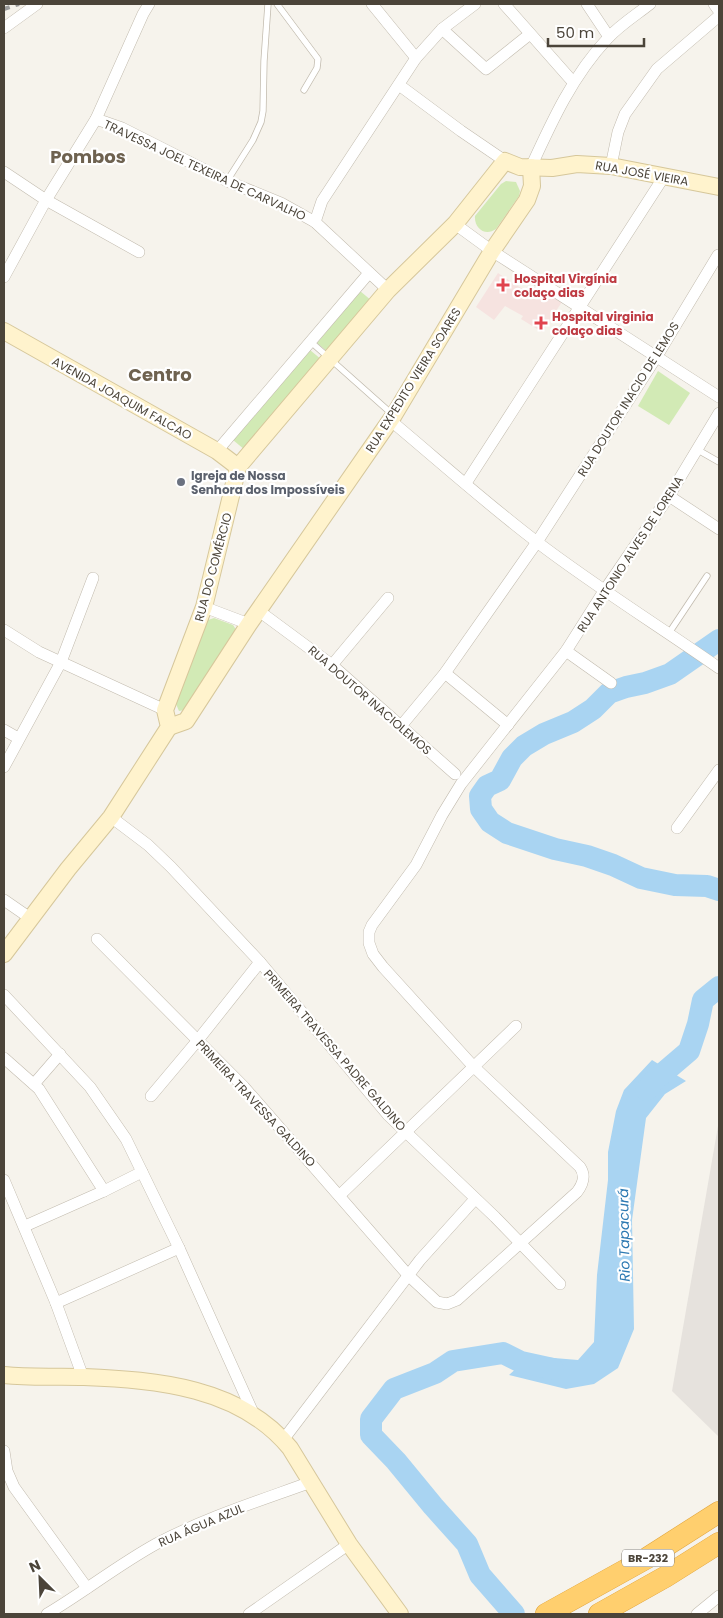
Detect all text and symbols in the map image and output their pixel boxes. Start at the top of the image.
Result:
scale bar [548,15,644,47]
text: 50 m [556,22,594,43]
street label: TRAVESSA JOEL TEXEIRA DE CARVALHO [101,116,309,224]
district label: Pombos [50,144,126,169]
street label: RUA JOSÉ VIEIRA [594,156,690,190]
place label: Hospital Virgínia colaço dias [514,270,617,301]
marker: Hospital Virgínia colaço dias [496,278,510,292]
street label: RUA EXPEDITO VIEIRA SOARES [361,304,465,456]
place label: Hospital virginia colaço dias [552,308,654,339]
marker: Hospital virginia colaço dias [534,316,548,330]
street label: RUA DOUTOR INACIO DE LEMOS [573,318,683,480]
street label: AVENIDA JOAQUIM FALCAO [49,352,195,444]
district label: Centro [128,362,192,387]
place label: Igreja de Nossa Senhora dos Impossíveis [191,467,345,498]
street label: RUA ANTONIO ALVES DE LORENA [573,472,687,636]
marker: Igreja de Nossa Senhora dos Impossíveis [175,476,187,488]
street label: RUA DO COMÉRCIO [190,511,236,623]
street label: RUA DOUTOR INACIOLEMOS [305,642,435,758]
street label: PRIMEIRA TRAVESSA PADRE GALDINO [260,966,410,1134]
street label: PRIMEIRA TRAVESSA GALDINO [192,1036,320,1170]
water label: Rio Tapacurá [613,1188,635,1282]
street label: RUA ÁGUA AZUL [156,1499,246,1551]
road number: BR-232 [622,1550,674,1566]
north arrow [15,1553,65,1603]
text: N [26,1555,44,1577]

